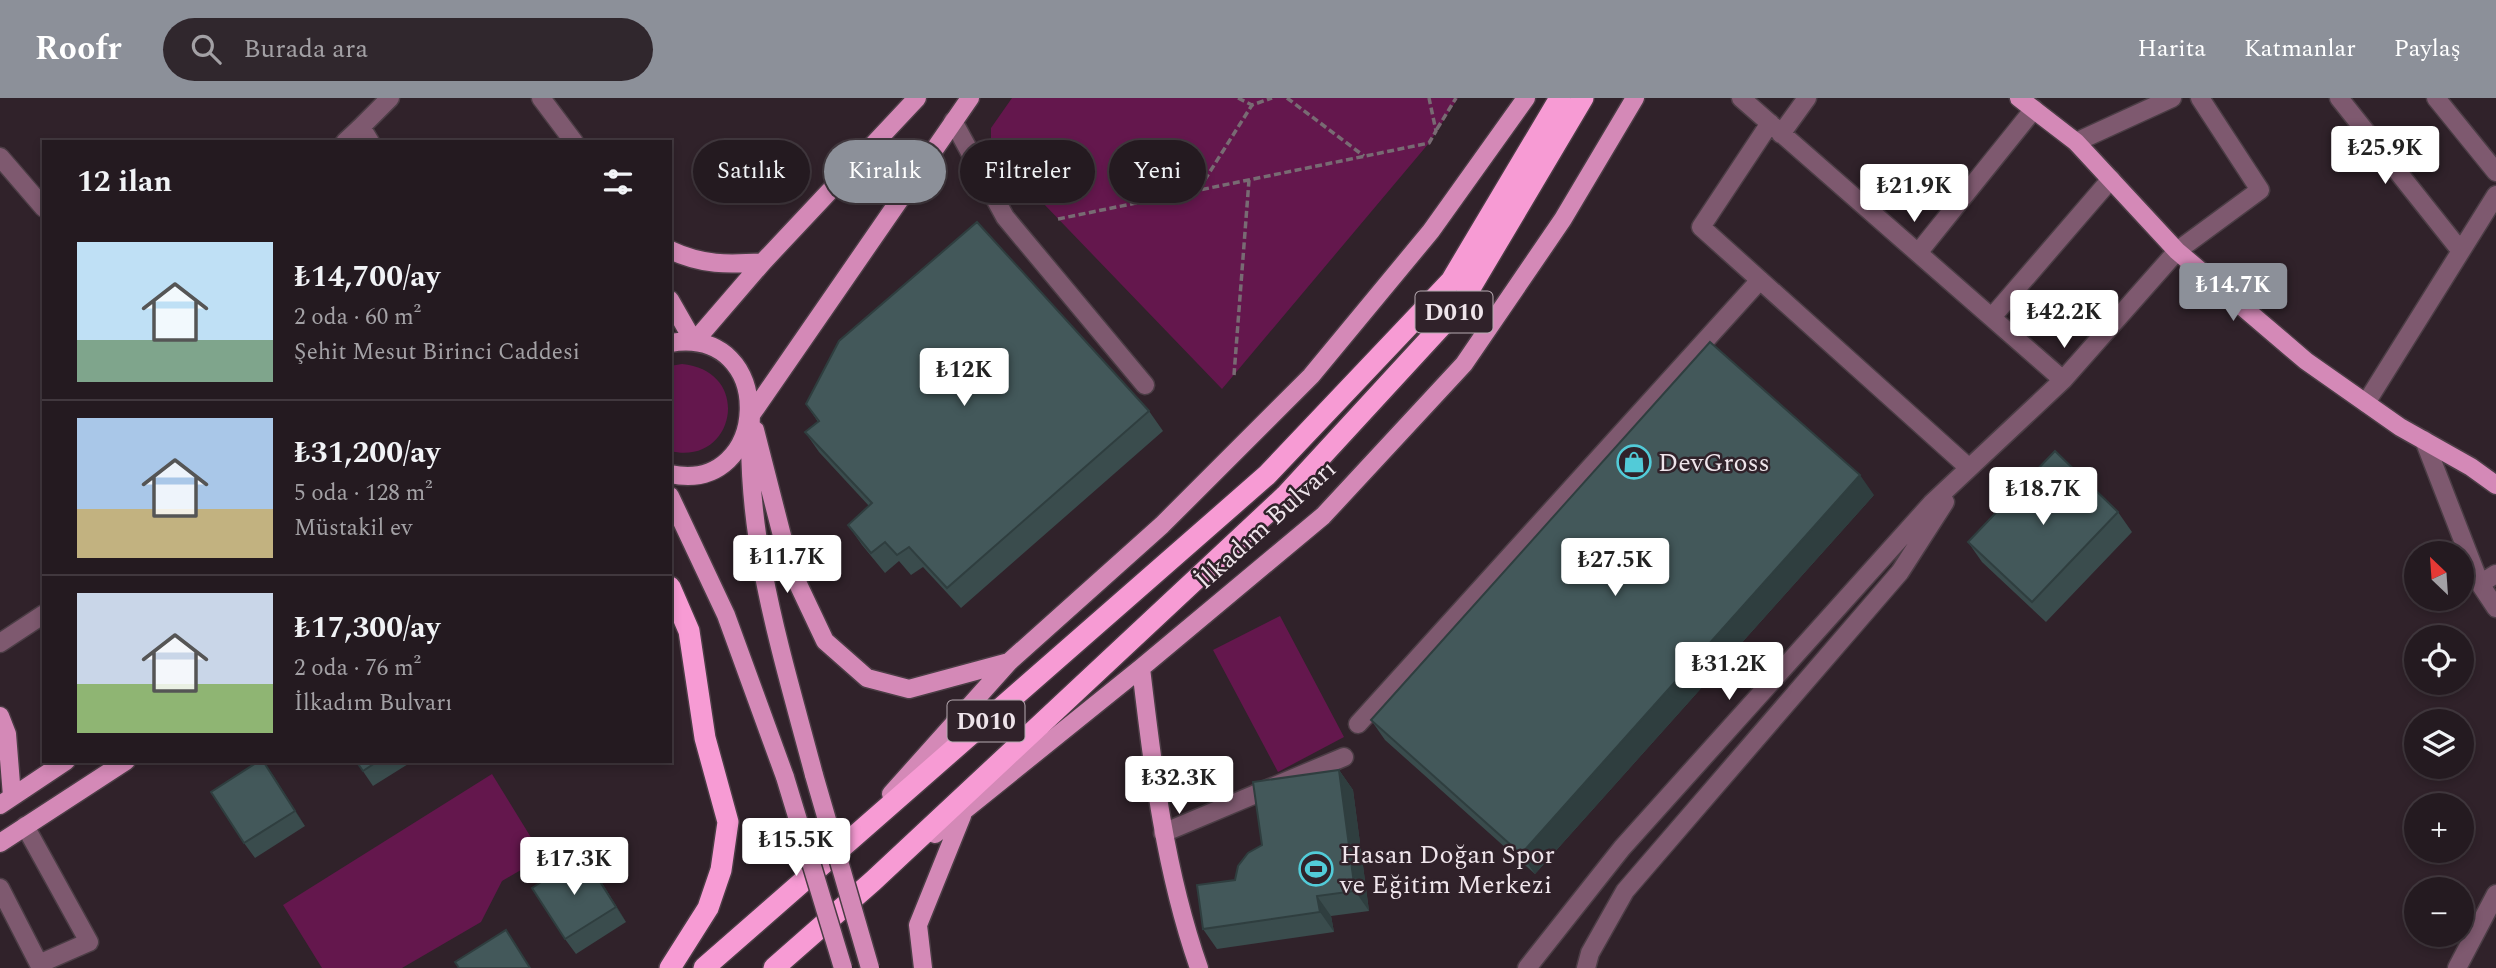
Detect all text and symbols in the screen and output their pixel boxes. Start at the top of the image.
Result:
search box [163,18,653,81]
text: Roofr [35,24,121,74]
text: Burada ara [243,29,368,69]
icon: search [187,30,225,68]
text: Harita [2138,31,2206,67]
text: Katmanlar [2244,31,2356,67]
text: Paylaş [2394,31,2461,67]
pin: ₺25.9K [2328,126,2442,186]
text: ₺25.9K [2347,131,2423,166]
chip: Satılık [693,140,810,203]
chip: Kiralık [824,140,946,203]
chip: Filtreler [960,140,1095,203]
chip: Yeni [1109,140,1206,203]
text: 12 ilan [77,159,172,205]
icon: filters [599,163,637,201]
pin: ₺21.9K [1857,164,1971,224]
text: ₺21.9K [1876,169,1952,204]
text: ₺14,700/ay [294,254,440,300]
pin: ₺14.7K [2176,264,2290,323]
text: ₺14.7K [2195,268,2271,303]
icon: home [133,270,217,354]
pin: ₺42.2K [2007,290,2121,350]
road number: D010 [1416,292,1492,332]
text: ₺42.2K [2026,295,2102,330]
text: 2 oda · 60 m² [294,300,421,335]
text: Şehit Mesut Birinci Caddesi [294,335,580,370]
pin: ₺12K [923,348,1005,408]
text: ₺12K [936,353,992,388]
text: ₺31,200/ay [294,430,440,476]
shop icon: DevGross [1615,443,1653,481]
place label: DevGross [1658,443,1770,483]
icon: home [133,446,217,530]
street label: İlkadım Bulvarı [1186,450,1346,600]
pin: ₺18.7K [1986,468,2100,527]
text: ₺18.7K [2005,472,2081,507]
text: 5 oda · 128 m² [294,476,432,511]
text: Müstakil ev [294,511,412,546]
pin: ₺11.7K [730,536,844,595]
pin: ₺27.5K [1558,538,1672,598]
text: ₺11.7K [749,540,825,575]
north arrow [2404,541,2474,611]
map controls [2404,541,2474,947]
text: ₺27.5K [1577,543,1653,578]
text: ₺17,300/ay [294,605,440,651]
icon: home [133,621,217,705]
button: locate [2404,625,2474,695]
pin: ₺31.2K [1672,642,1786,702]
text: ₺31.2K [1691,647,1767,682]
text: 2 oda · 76 m² [294,651,421,686]
text: İlkadım Bulvarı [294,686,452,721]
road number: D010 [948,700,1024,742]
button: layers [2404,709,2474,779]
pin: ₺32.3K [1122,756,1236,816]
text: ₺32.3K [1141,761,1217,796]
button: + [2404,793,2474,863]
pin: ₺15.5K [739,818,853,878]
text: ₺15.5K [758,823,834,858]
place label: Hasan Doğan Spor ve Eğitim Merkezi [1339,835,1555,905]
pin: ₺17.3K [517,838,631,897]
text: ₺17.3K [536,842,612,877]
sports icon: Hasan Doğan Spor ve Eğitim Merkezi [1297,850,1335,888]
button: − [2404,877,2474,947]

